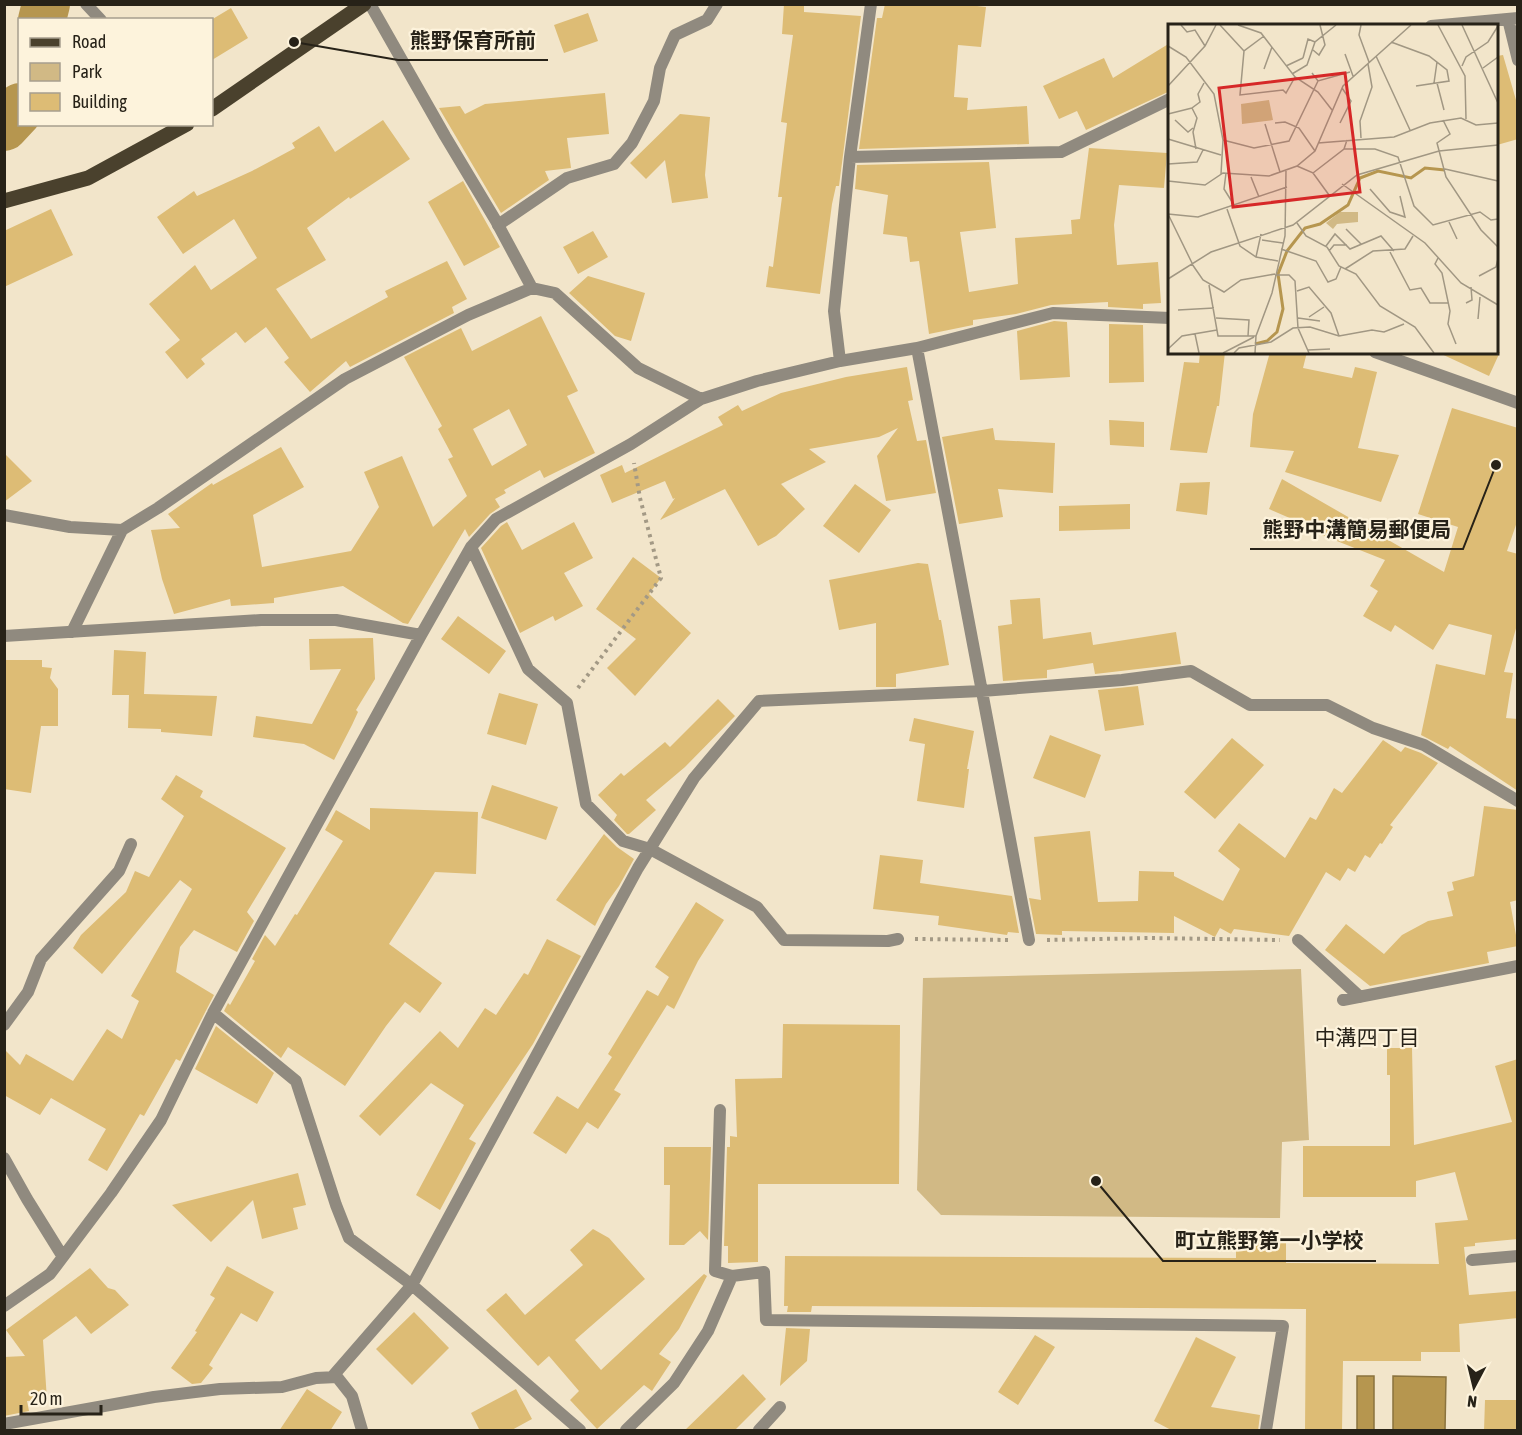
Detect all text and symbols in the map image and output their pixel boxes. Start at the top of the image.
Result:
legend [18,18,213,126]
callout: 熊野保育所前 [398,21,548,60]
inset map [1168,24,1498,354]
text: 熊野保育所前 [410,28,536,52]
text: Road [72,31,106,52]
text: Park [72,61,102,82]
text: Building [72,91,127,112]
callout: 熊野中溝簡易郵便局 [1250,510,1463,549]
text: 熊野中溝簡易郵便局 [1263,517,1452,541]
district label: 中溝四丁目 [1315,1025,1420,1049]
callout: 町立熊野第一小学校 [1163,1222,1376,1261]
text: 町立熊野第一小学校 [1175,1228,1364,1252]
north arrow [1444,1357,1504,1417]
scale bar [21,1378,100,1416]
text: 20 m [30,1388,62,1409]
text: N [1466,1392,1478,1411]

